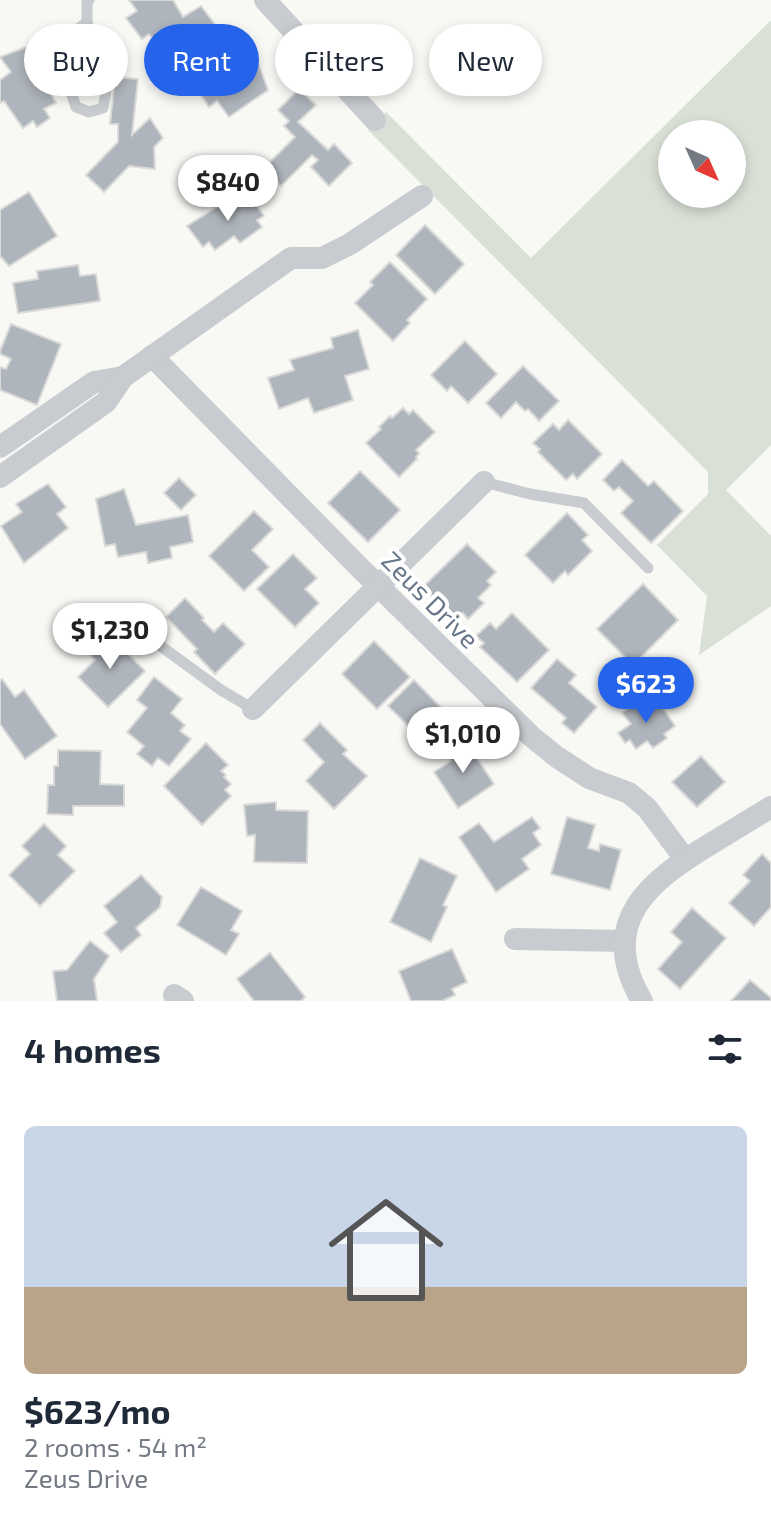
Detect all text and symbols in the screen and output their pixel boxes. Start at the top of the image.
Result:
chip: Buy [24,24,128,96]
chip: Rent [144,24,259,96]
chip: Filters [275,24,413,96]
chip: New [429,24,542,96]
north arrow [658,120,746,208]
map controls [658,120,746,208]
pin: $840 [181,155,275,223]
text: $840 [196,165,260,196]
street label: Zeus Drive [376,544,486,654]
pin: $1,230 [45,603,175,671]
text: $1,230 [71,613,149,644]
pin: $623 [599,657,693,725]
text: $623 [616,667,676,698]
pin: $1,010 [398,707,528,775]
text: $1,010 [425,717,501,748]
icon: filters [703,1027,747,1071]
text: 4 homes [24,1029,161,1070]
icon: home [314,1178,458,1322]
text: $623/mo [24,1390,171,1431]
text: 2 rooms · 54 m² [24,1431,207,1462]
text: Zeus Drive [24,1462,148,1493]

